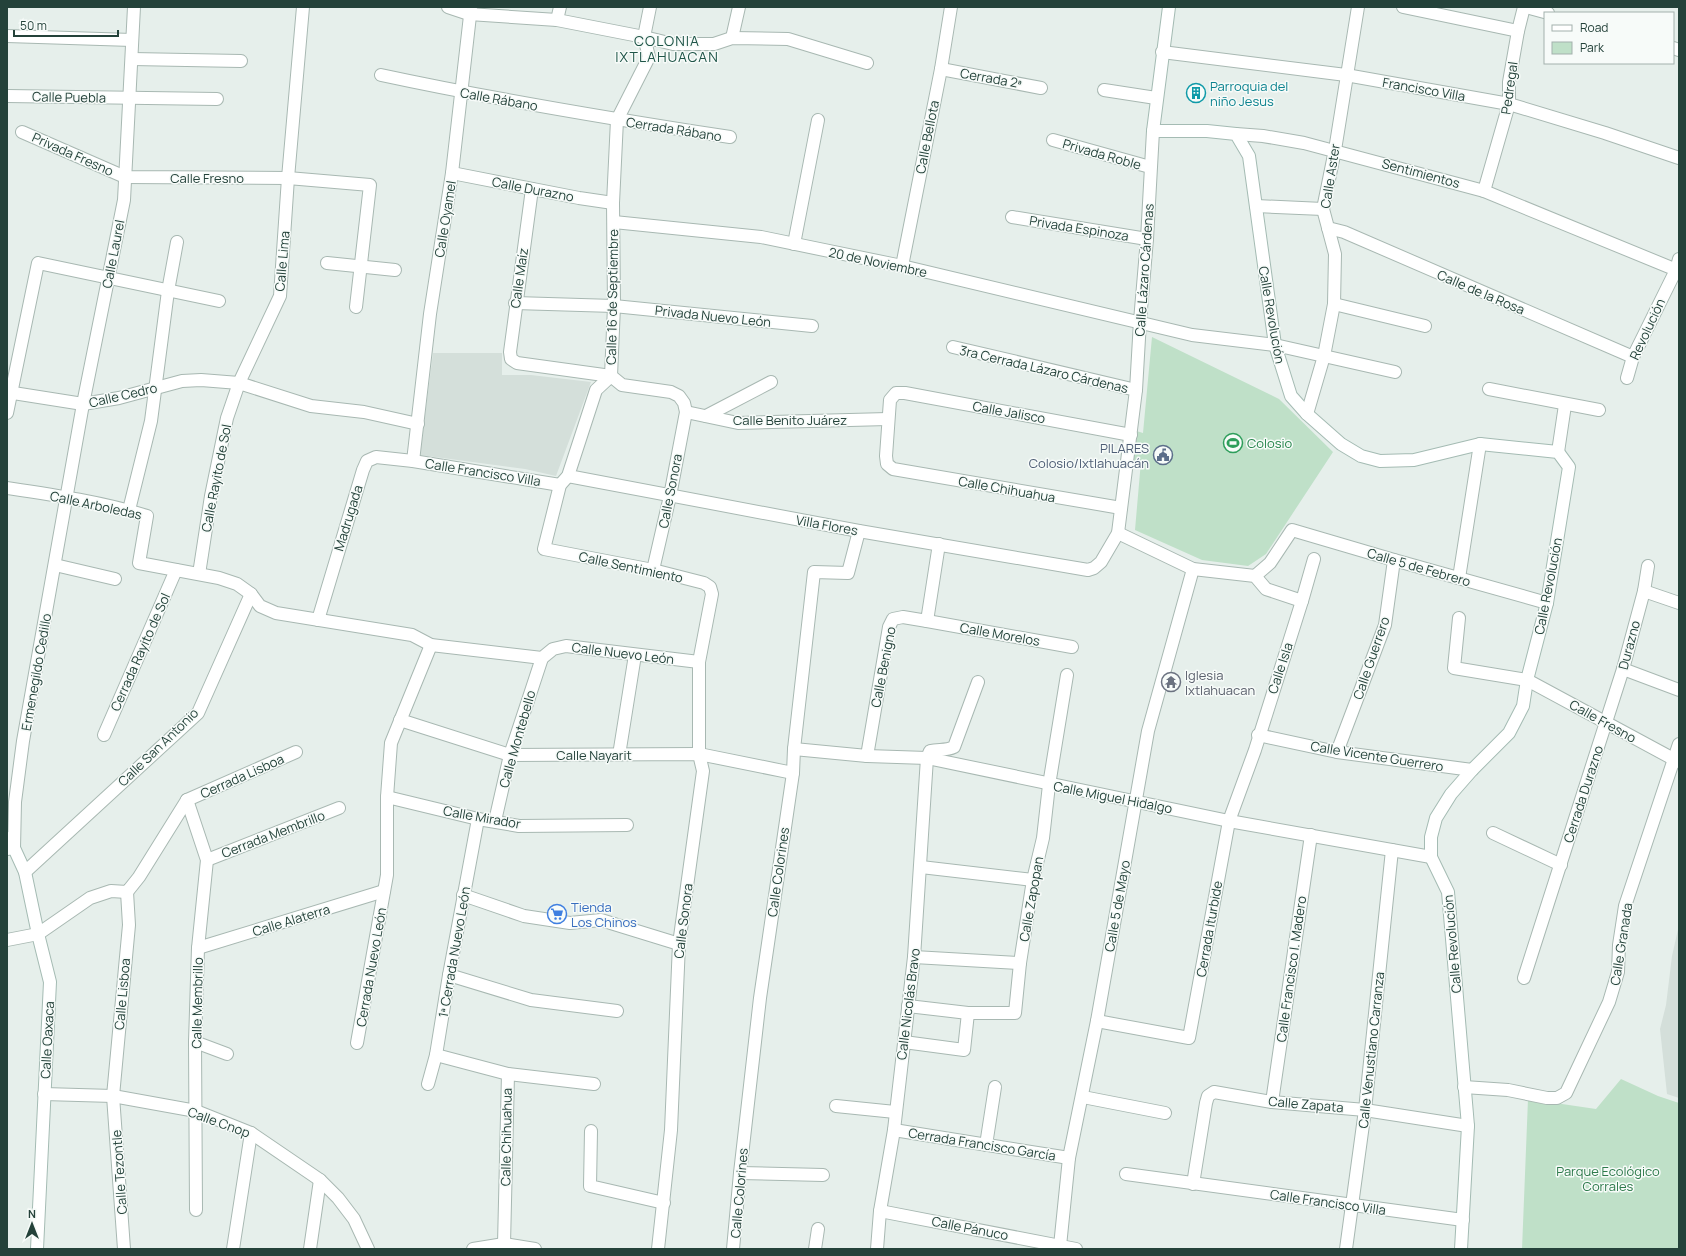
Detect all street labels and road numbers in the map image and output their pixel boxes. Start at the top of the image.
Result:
street label: Pedregal [1496,60,1522,116]
street label: Cerrada 2ª [959,64,1023,92]
street label: Francisco Villa [1381,73,1467,105]
street label: Calle Rábano [459,83,540,115]
street label: Calle Puebla [32,87,106,107]
street label: Calle Bellota [911,99,943,175]
street label: Cerrada Rábano [625,113,723,145]
street label: Privada Fresno [29,128,117,180]
street label: Privada Roble [1061,134,1144,174]
street label: Calle Aster [1316,142,1344,210]
street label: Sentimientos [1380,154,1462,192]
street label: Calle Fresno [170,169,244,187]
street label: Calle Durazno [490,172,576,206]
street label: Calle Oyamel [430,179,460,259]
street label: Calle Lázaro Cárdenas [1130,203,1158,337]
street label: Privada Espinoza [1028,211,1130,245]
street label: Calle Laurel [98,218,128,290]
street label: Calle 16 de Septiembre [602,228,622,365]
street label: Calle Lima [270,230,294,292]
street label: 20 de Noviembre [827,243,929,281]
street label: Calle Maíz [506,247,532,309]
street label: Calle Revolución [1255,265,1289,365]
street label: Calle de la Rosa [1434,265,1528,319]
street label: Revolución [1625,295,1669,363]
street label: Privada Nuevo León [654,301,772,331]
street label: 3ra Cerrada Lázaro Cárdenas [958,341,1130,397]
street label: Calle Cedro [87,378,159,412]
street label: Calle Jalisco [971,397,1047,427]
street label: Calle Benito Juárez [733,411,847,429]
street label: Calle Rayito de Sol [197,422,235,534]
street label: Calle Sonora [654,452,686,530]
street label: Calle Francisco Villa [424,454,542,490]
street label: Calle Chihuahua [957,472,1057,506]
street label: Madrugada [329,483,367,553]
street label: Calle Arboledas [48,486,144,524]
street label: Villa Flores [795,511,860,539]
street label: Calle Revolución [1530,536,1566,636]
street label: Calle 5 de Febrero [1365,544,1473,590]
street label: Calle Sentimiento [577,547,685,587]
street label: Cerrada Rayito de Sol [106,590,174,714]
street label: Ermenegildo Cedillo [17,612,55,732]
street label: Calle Guerrero [1348,614,1394,702]
street label: Calle Morelos [959,618,1042,650]
street label: Durazno [1614,618,1644,672]
street label: Calle Benigno [866,625,900,709]
street label: Calle Nuevo León [571,638,675,668]
street label: Calle Isla [1263,640,1297,696]
street label: Calle Montebello [494,688,540,790]
street label: Calle Fresno [1566,695,1640,747]
street label: Calle San Antonio [114,704,202,790]
street label: Calle Vicente Guerrero [1309,737,1445,775]
street label: Cerrada Durazno [1559,743,1607,845]
street label: Calle Nayarit [556,746,632,764]
street label: Cerrada Lisboa [197,750,287,802]
street label: Calle Miguel Hidalgo [1052,777,1174,817]
street label: Calle Mirador [442,801,523,833]
street label: Cerrada Membrillo [219,806,328,862]
street label: Calle Colorines [763,826,793,918]
street label: Calle Zapopan [1015,855,1047,943]
street label: Calle 5 de Mayo [1100,858,1134,953]
street label: Cerrada Iturbide [1192,879,1226,979]
street label: Calle Sonora [669,882,697,960]
street label: 1ª Cerrada Nuevo León [434,885,474,1019]
street label: Calle Francisco I. Madero [1272,894,1310,1043]
street label: Calle Revolución [1439,894,1465,994]
street label: Calle Alaterra [250,900,332,940]
street label: Calle Granada [1606,901,1636,987]
street label: Cerrada Nuevo León [352,906,390,1028]
street label: Calle Nicolás Bravo [892,947,924,1061]
street label: Calle Lisboa [110,957,134,1031]
street label: Calle Membrillo [187,957,207,1049]
street label: Calle Venustiano Carranza [1354,971,1388,1129]
street label: Calle Oaxaca [36,1001,58,1079]
street label: Calle Chihuahua [496,1088,516,1186]
street label: Calle Zapata [1268,1092,1344,1116]
street label: Calle Cnop [185,1102,253,1142]
street label: Cerrada Francisco García [907,1123,1057,1165]
street label: Calle Tezontle [107,1129,131,1215]
street label: Calle Colorines [726,1147,752,1239]
street label: Calle Francisco Villa [1269,1185,1387,1219]
street label: Calle Pánuco [930,1212,1010,1244]

